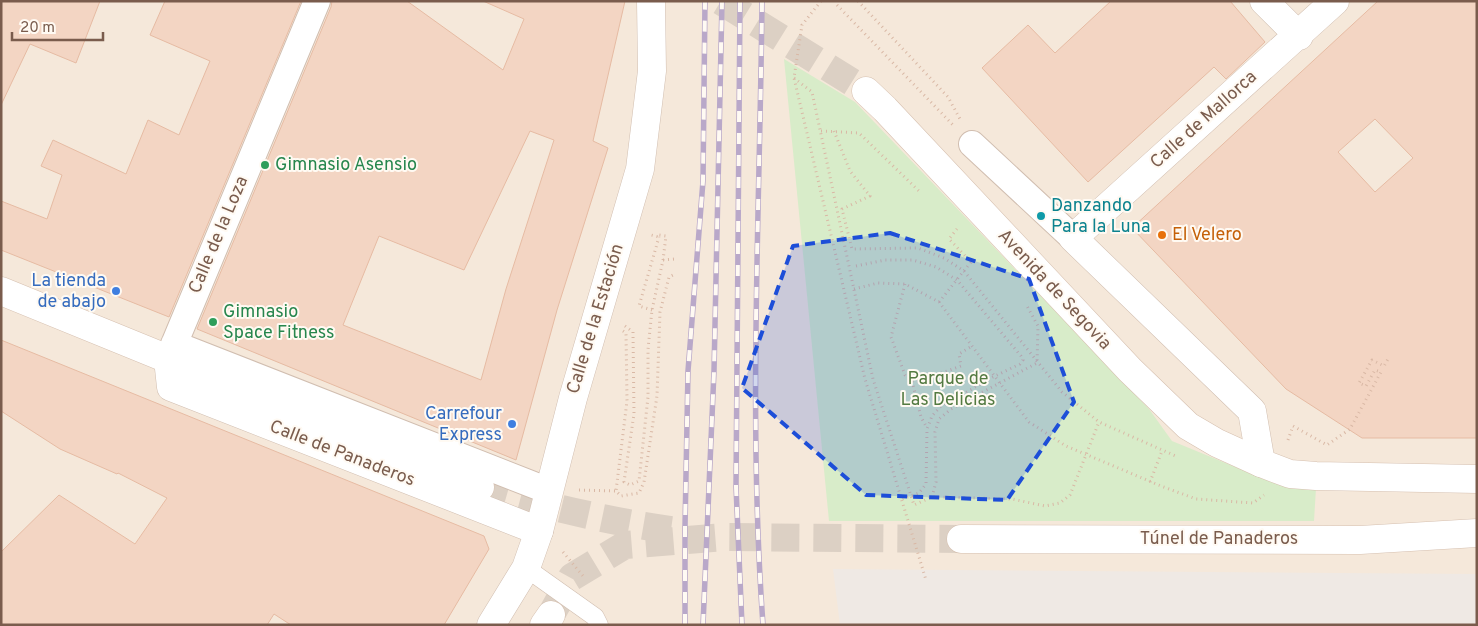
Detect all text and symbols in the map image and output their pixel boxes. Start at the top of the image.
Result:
scale bar [12,10,104,42]
text: 20 m [20,19,55,38]
street label: Calle de Mallorca [1146,66,1262,174]
place label: Gimnasio Asensio [275,154,417,177]
marker: Gimnasio Asensio [259,159,271,171]
street label: Calle de la Loza [184,173,254,297]
place label: Danzando Para la Luna [1051,195,1150,239]
marker: Danzando Para la Luna [1035,210,1047,222]
place label: El Velero [1172,224,1242,247]
street label: Avenida de Segovia [992,225,1116,355]
marker: El Velero [1156,229,1168,241]
street label: Calle de la Estación [562,241,630,397]
place label: La tienda de abajo [31,270,106,314]
marker: La tienda de abajo [110,285,122,297]
place label: Gimnasio Space Fitness [223,301,335,345]
marker: Gimnasio Space Fitness [207,316,219,328]
park label: Parque de Las Delicias [901,368,995,412]
place label: Carrefour Express [425,403,502,447]
street label: Calle de Panaderos [266,416,418,492]
marker: Carrefour Express [506,418,518,430]
street label: Túnel de Panaderos [1140,528,1298,551]

